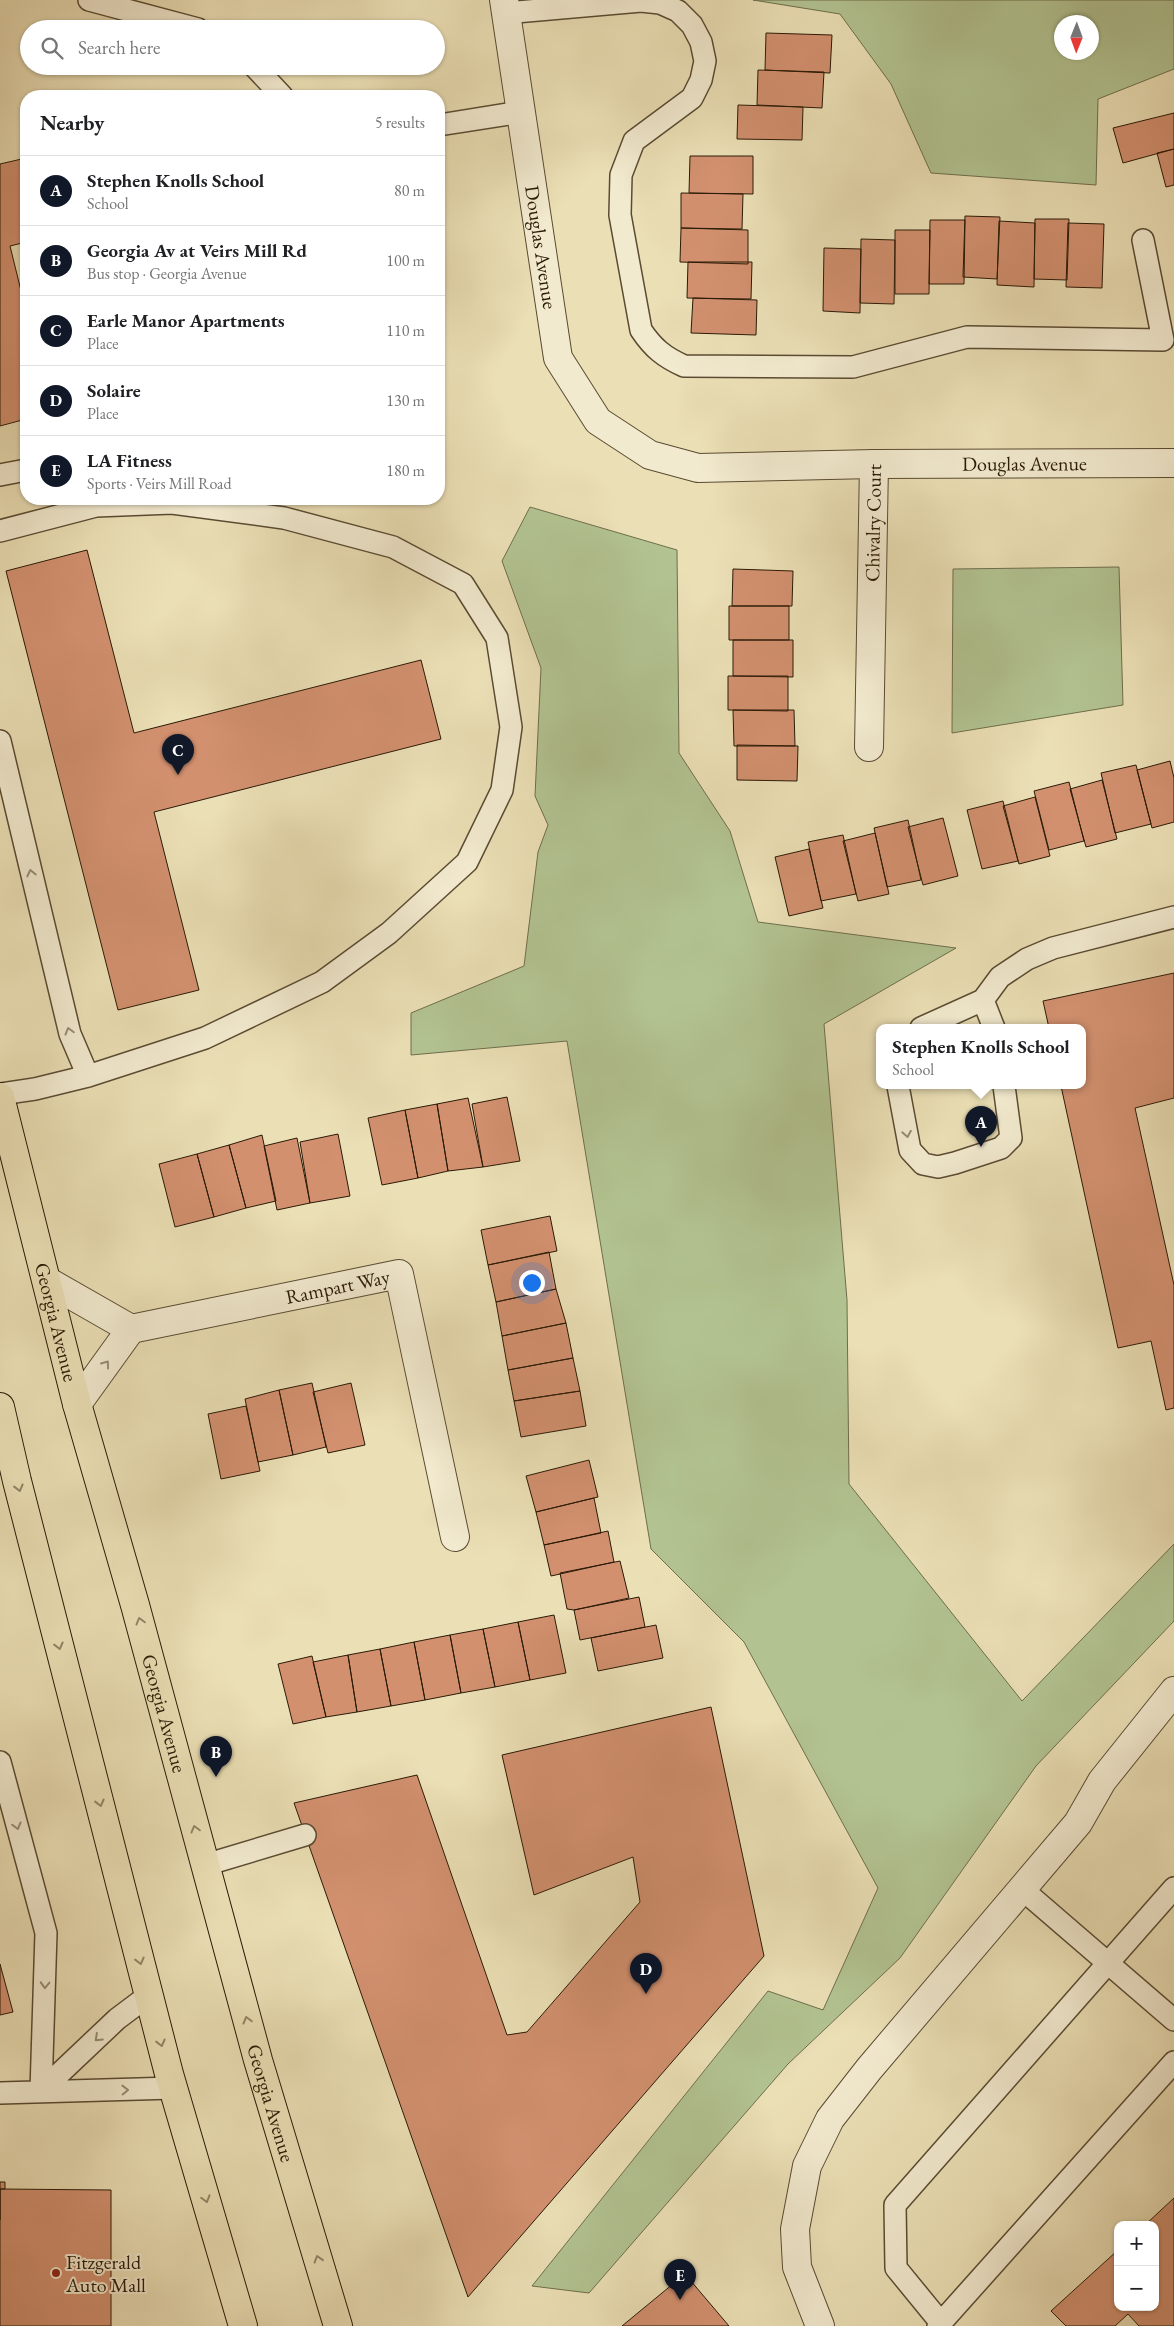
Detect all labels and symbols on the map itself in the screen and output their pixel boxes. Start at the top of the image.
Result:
north arrow [1054,15,1099,60]
street label: Douglas Avenue [519,183,563,311]
street label: Douglas Avenue [962,450,1087,477]
street label: Chivalry Court [859,463,887,582]
pin: C [162,734,194,775]
one-way arrow [26,868,37,877]
one-way arrow [65,1027,75,1035]
pin: A [965,1106,997,1147]
one-way arrow [901,1129,911,1138]
street label: Georgia Avenue [29,1260,84,1384]
street label: Rampart Way [283,1263,392,1310]
your location [519,1270,545,1296]
one-way arrow [100,1360,109,1370]
one-way arrow [13,1484,24,1493]
one-way arrow [135,1618,145,1626]
one-way arrow [54,1641,64,1649]
street label: Georgia Avenue [136,1651,193,1776]
pin: B [200,1736,232,1777]
one-way arrow [94,1799,105,1808]
one-way arrow [12,1822,22,1830]
one-way arrow [191,1825,201,1834]
pin: D [630,1953,662,1994]
one-way arrow [134,1956,145,1965]
one-way arrow [39,1981,50,1989]
one-way arrow [243,2016,253,2024]
one-way arrow [95,2032,104,2041]
one-way arrow [155,2038,166,2047]
street label: Georgia Avenue [241,2041,301,2165]
one-way arrow [122,2085,129,2095]
one-way arrow [200,2194,210,2203]
place label: Fitzgerald Auto Mall [65,2249,146,2298]
one-way arrow [313,2256,323,2264]
pin: E [664,2259,696,2300]
marker: Fitzgerald Auto Mall [50,2267,62,2279]

